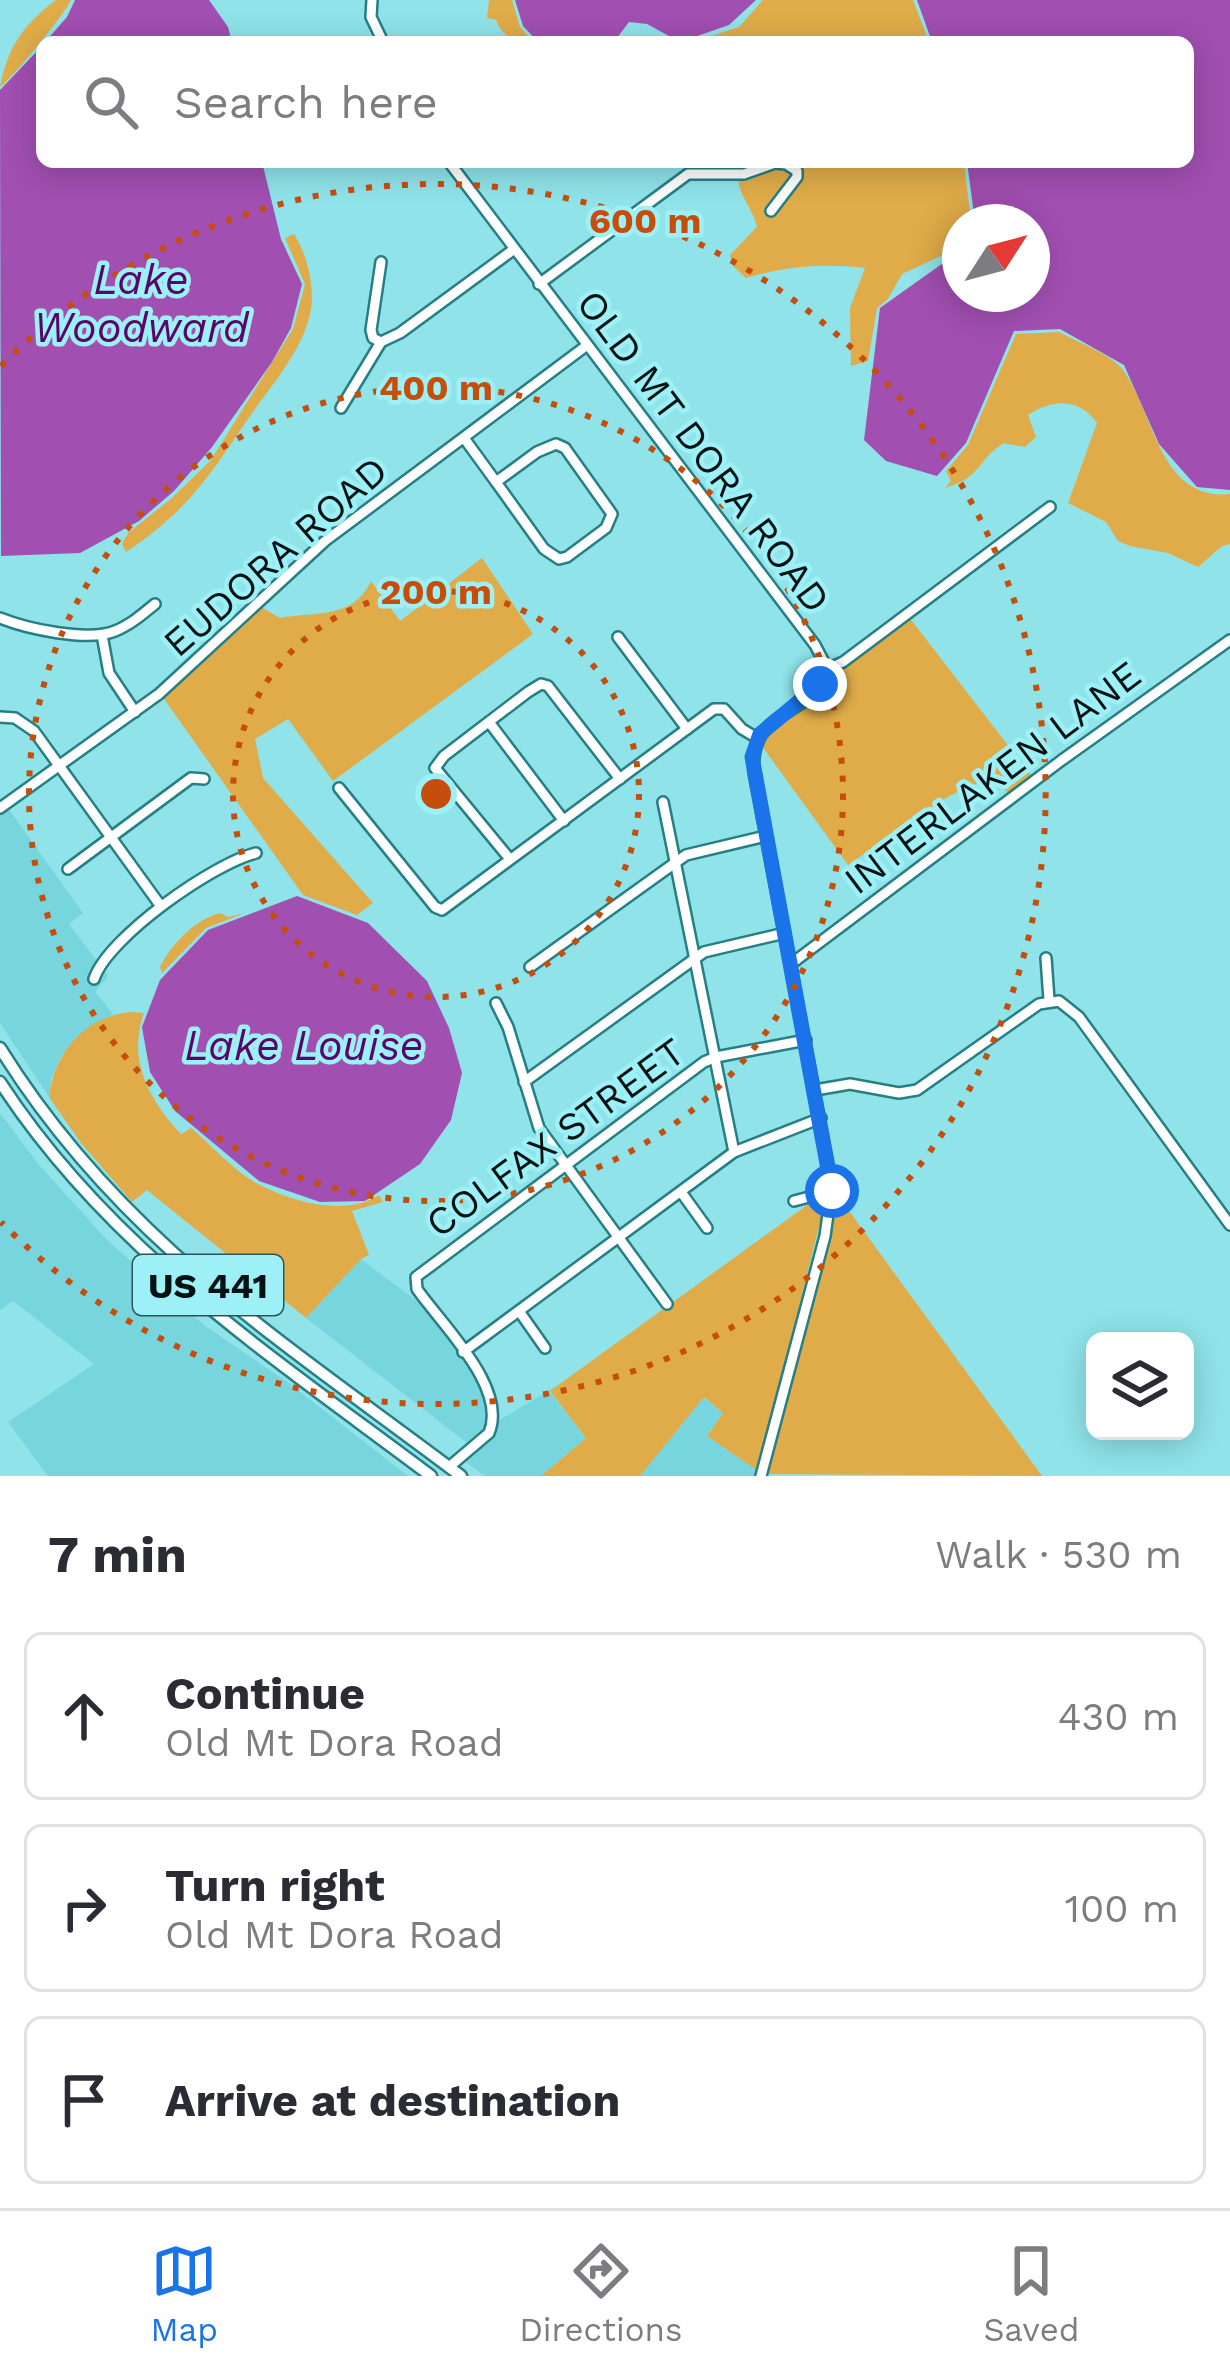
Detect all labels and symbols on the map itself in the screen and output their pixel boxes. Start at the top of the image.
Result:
text: 600 m [589,200,701,242]
north arrow [942,204,1050,312]
water label: Lake Woodward [33,255,250,352]
street label: OLD MT DORA ROAD [568,281,839,621]
text: 400 m [379,367,493,409]
street label: EUDORA ROAD [155,447,396,666]
text: 200 m [380,571,492,613]
street label: INTERLAKEN LANE [836,652,1149,903]
route end [793,657,847,711]
centre of rings [415,773,457,815]
water label: Lake Louise [184,1021,424,1070]
street label: COLFAX STREET [417,1029,693,1246]
route start [805,1164,859,1218]
road number: US 441 [133,1255,283,1315]

